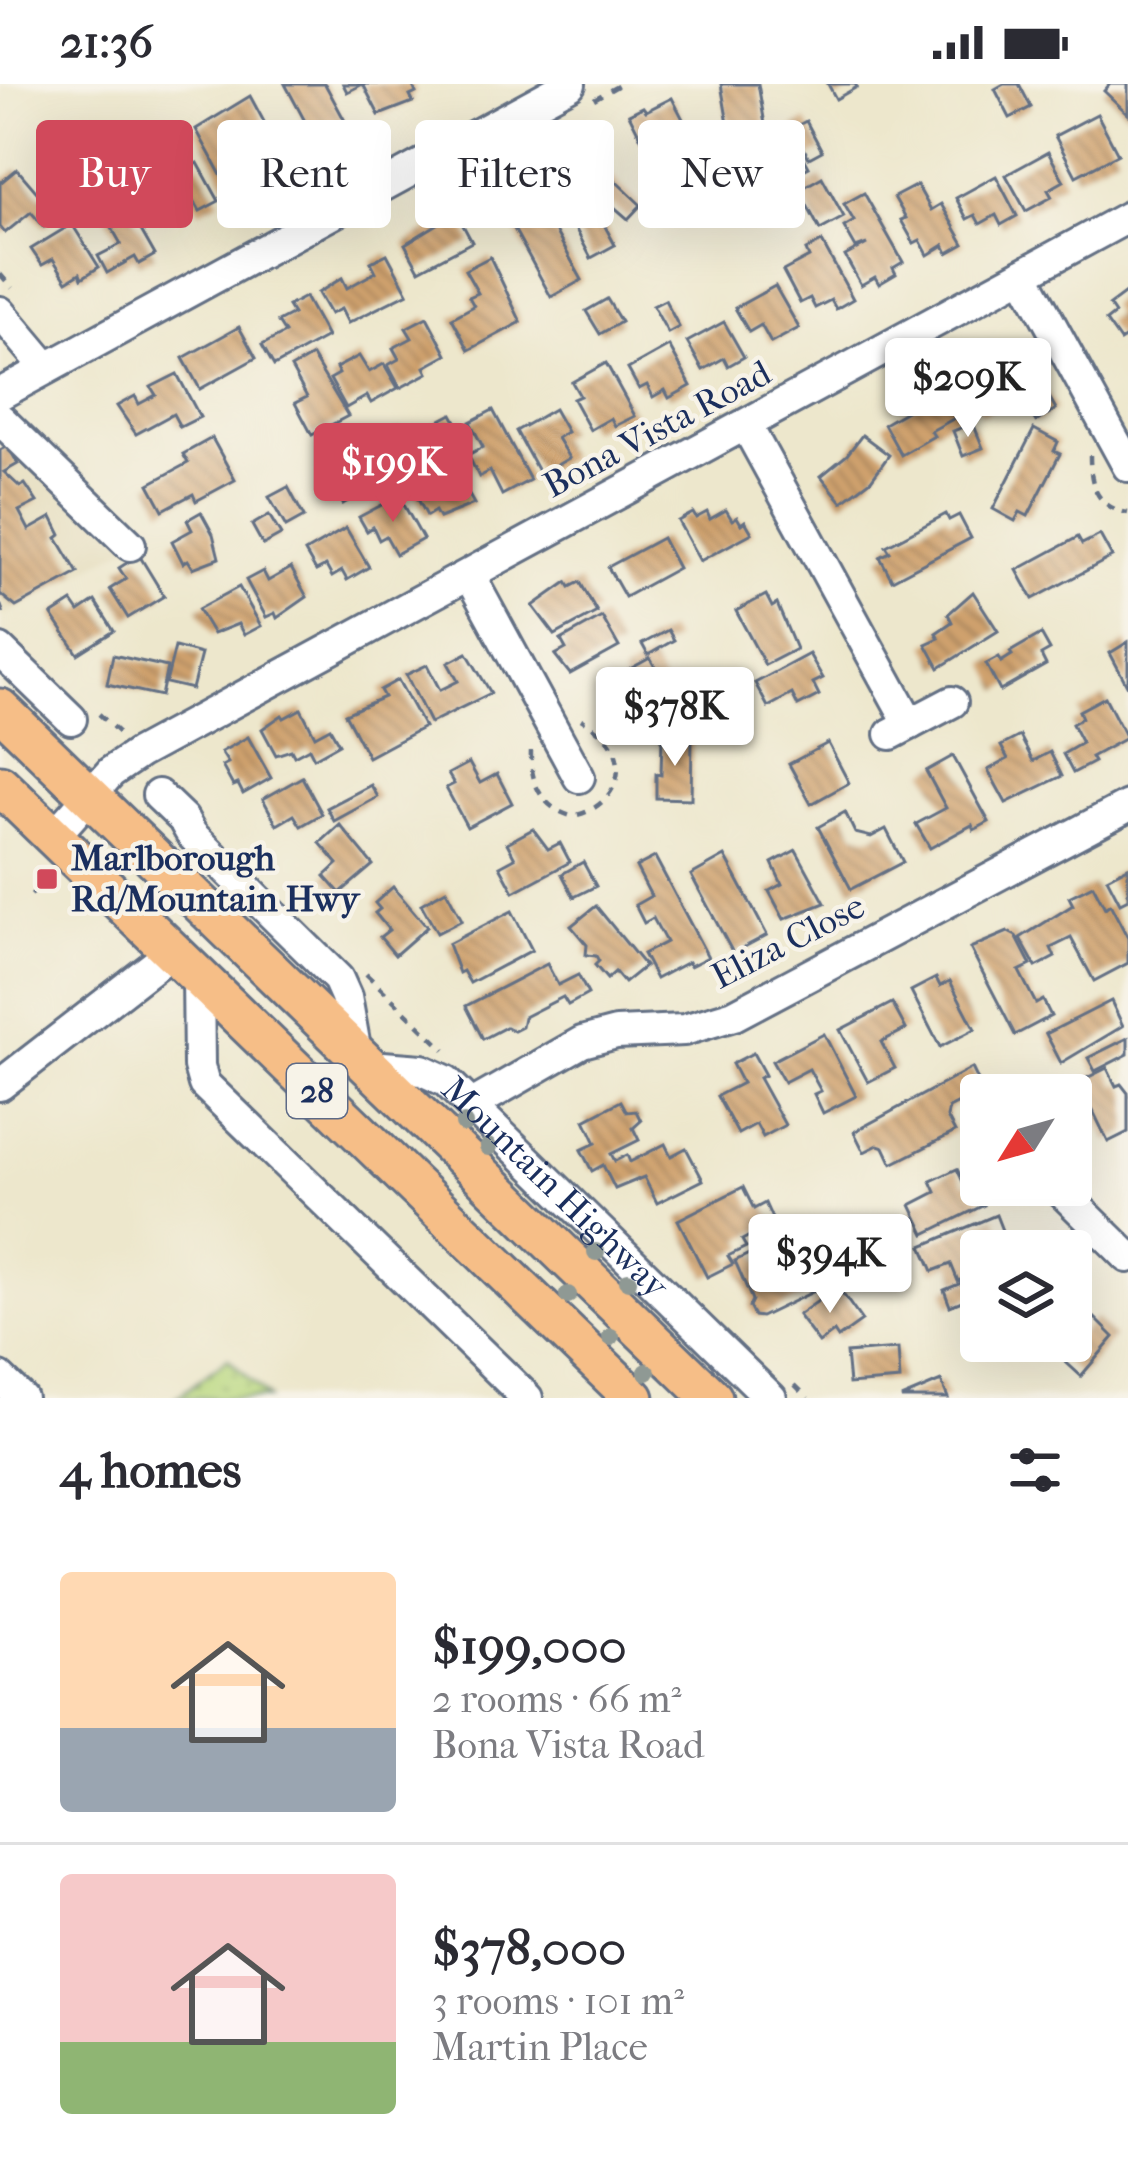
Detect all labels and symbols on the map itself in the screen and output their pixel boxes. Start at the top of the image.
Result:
pin: $209K [884,338,1052,440]
street label: Bona Vista Road [536,351,778,507]
pin: $199K [309,423,477,525]
pin: $378K [591,667,759,769]
place label: Marlborough Rd/Mountain Hwy [71,837,361,920]
marker: Marlborough Rd/Mountain Hwy [34,866,60,892]
street label: Eliza Close [704,885,872,997]
road number: 28 [287,1064,347,1118]
street label: Mountain Highway [433,1068,678,1308]
north arrow [960,1074,1092,1206]
pin: $394K [746,1214,914,1316]

